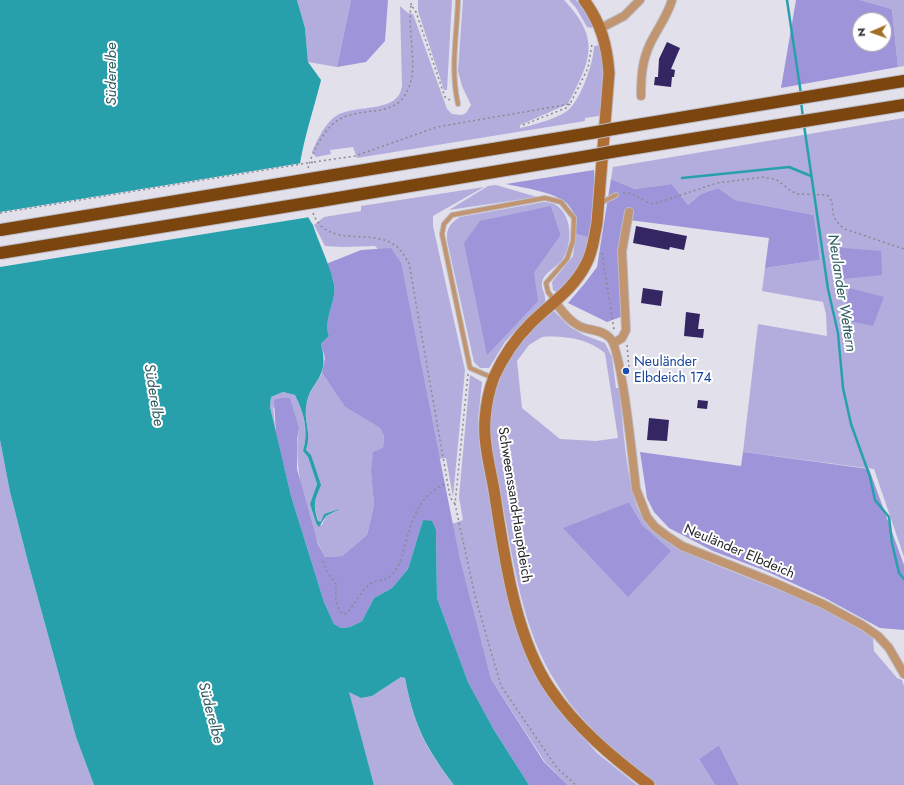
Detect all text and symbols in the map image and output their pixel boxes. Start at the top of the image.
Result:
north arrow [852,12,892,52]
text: N [853,28,869,37]
water label: Süderelbe [103,43,121,105]
water label: Neulander Wettern [823,233,859,353]
place label: Neuländer Elbdeich 174 [634,355,712,388]
water label: Süderelbe [139,363,167,427]
marker: Neuländer Elbdeich 174 [621,366,631,376]
street label: Schweenssand-Hauptdeich [493,426,535,584]
street label: Neuländer Elbdeich [681,521,797,583]
water label: Süderelbe [193,680,227,746]

